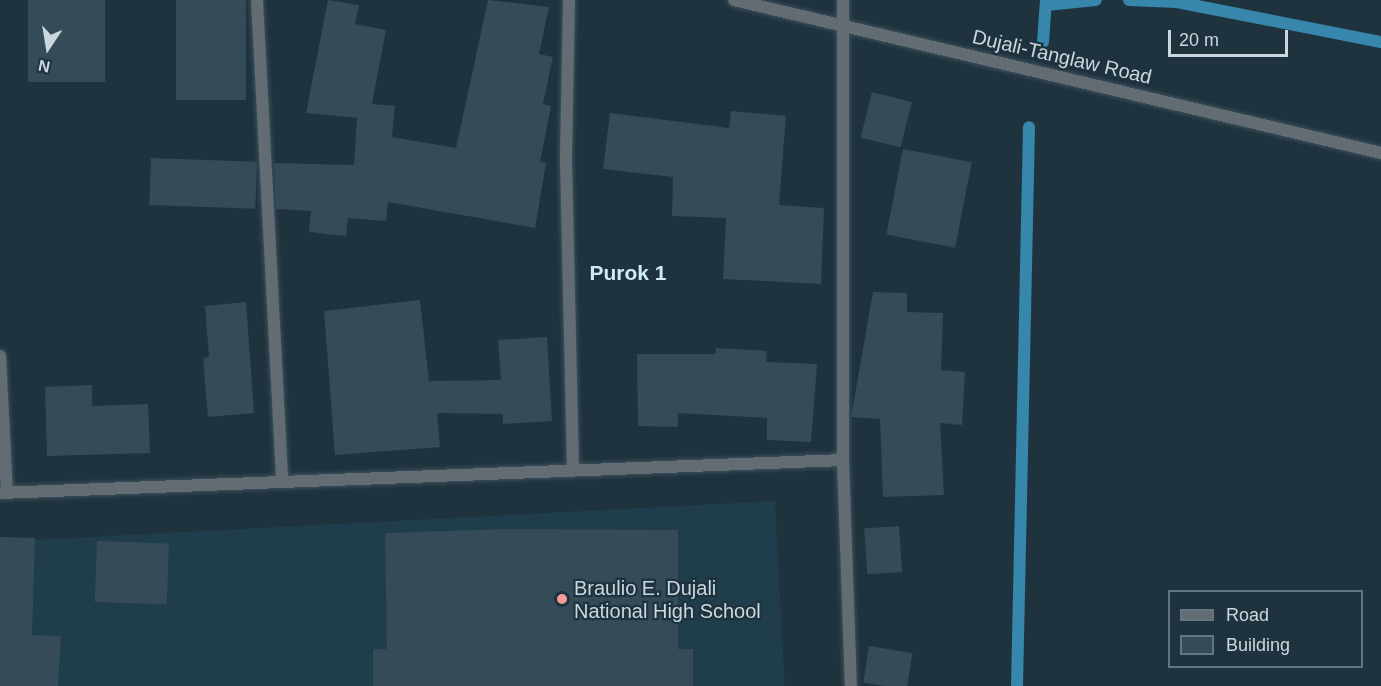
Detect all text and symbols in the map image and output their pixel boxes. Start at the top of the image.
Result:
north arrow [18,18,78,78]
scale bar [1171,18,1291,56]
street label: Dujali-Tanglaw Road [970,25,1154,89]
text: 20 m [1179,30,1219,50]
text: N [37,57,52,76]
district label: Purok 1 [589,260,667,286]
place label: Braulio E. Dujali National High School [574,576,761,623]
legend [1168,590,1363,668]
marker: Braulio E. Dujali National High School [555,592,569,606]
text: Road [1226,605,1269,625]
text: Building [1226,635,1290,655]

